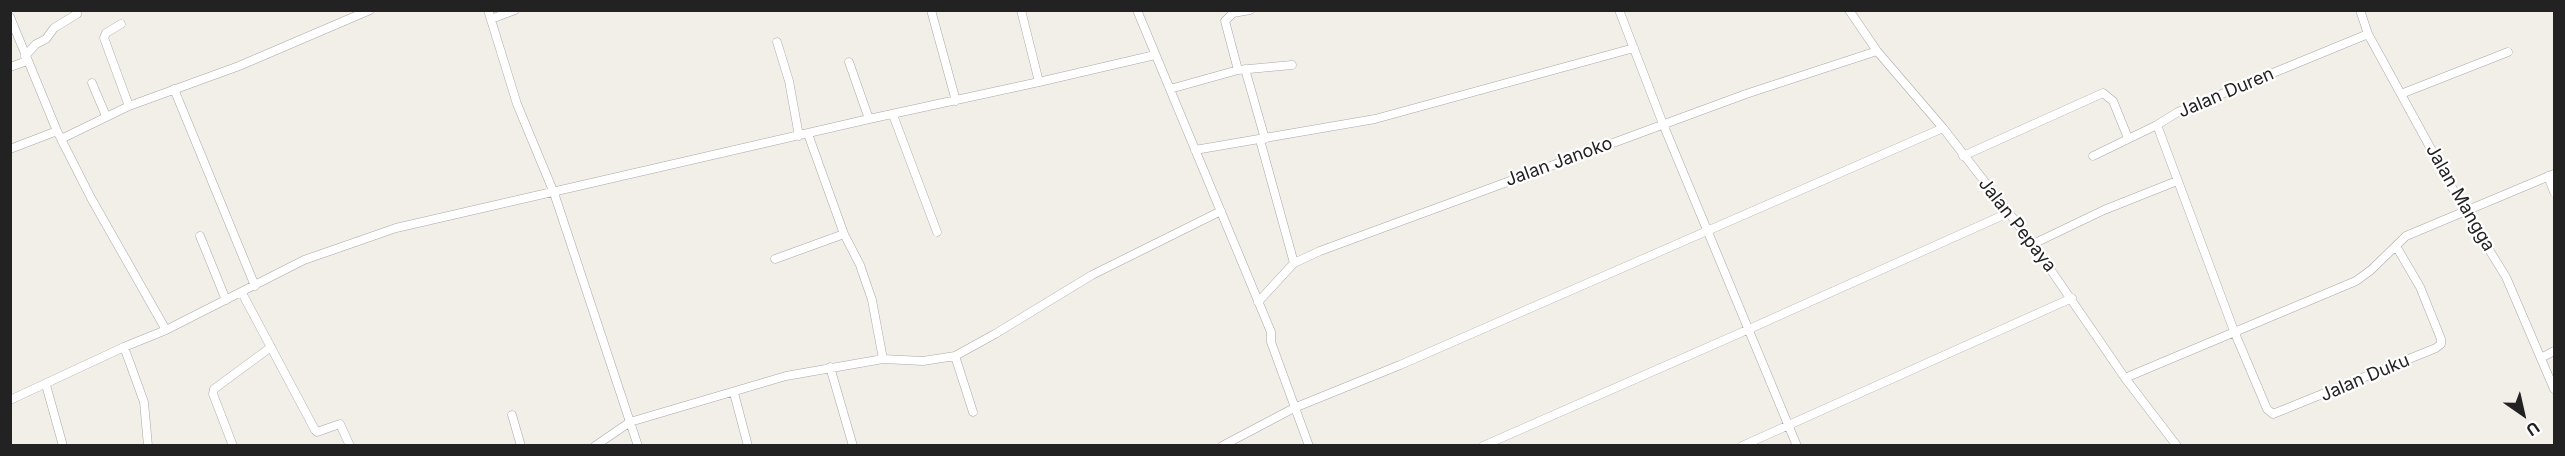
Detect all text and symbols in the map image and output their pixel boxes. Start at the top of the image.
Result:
street label: Jalan Duren [2175,63,2277,123]
street label: Jalan Janoko [1502,133,1616,191]
street label: Jalan Mangga [2421,141,2499,255]
street label: Jalan Pepaya [1974,174,2060,276]
street label: Jalan Duku [2317,350,2413,406]
north arrow [2493,384,2553,444]
text: U [2523,417,2544,440]

